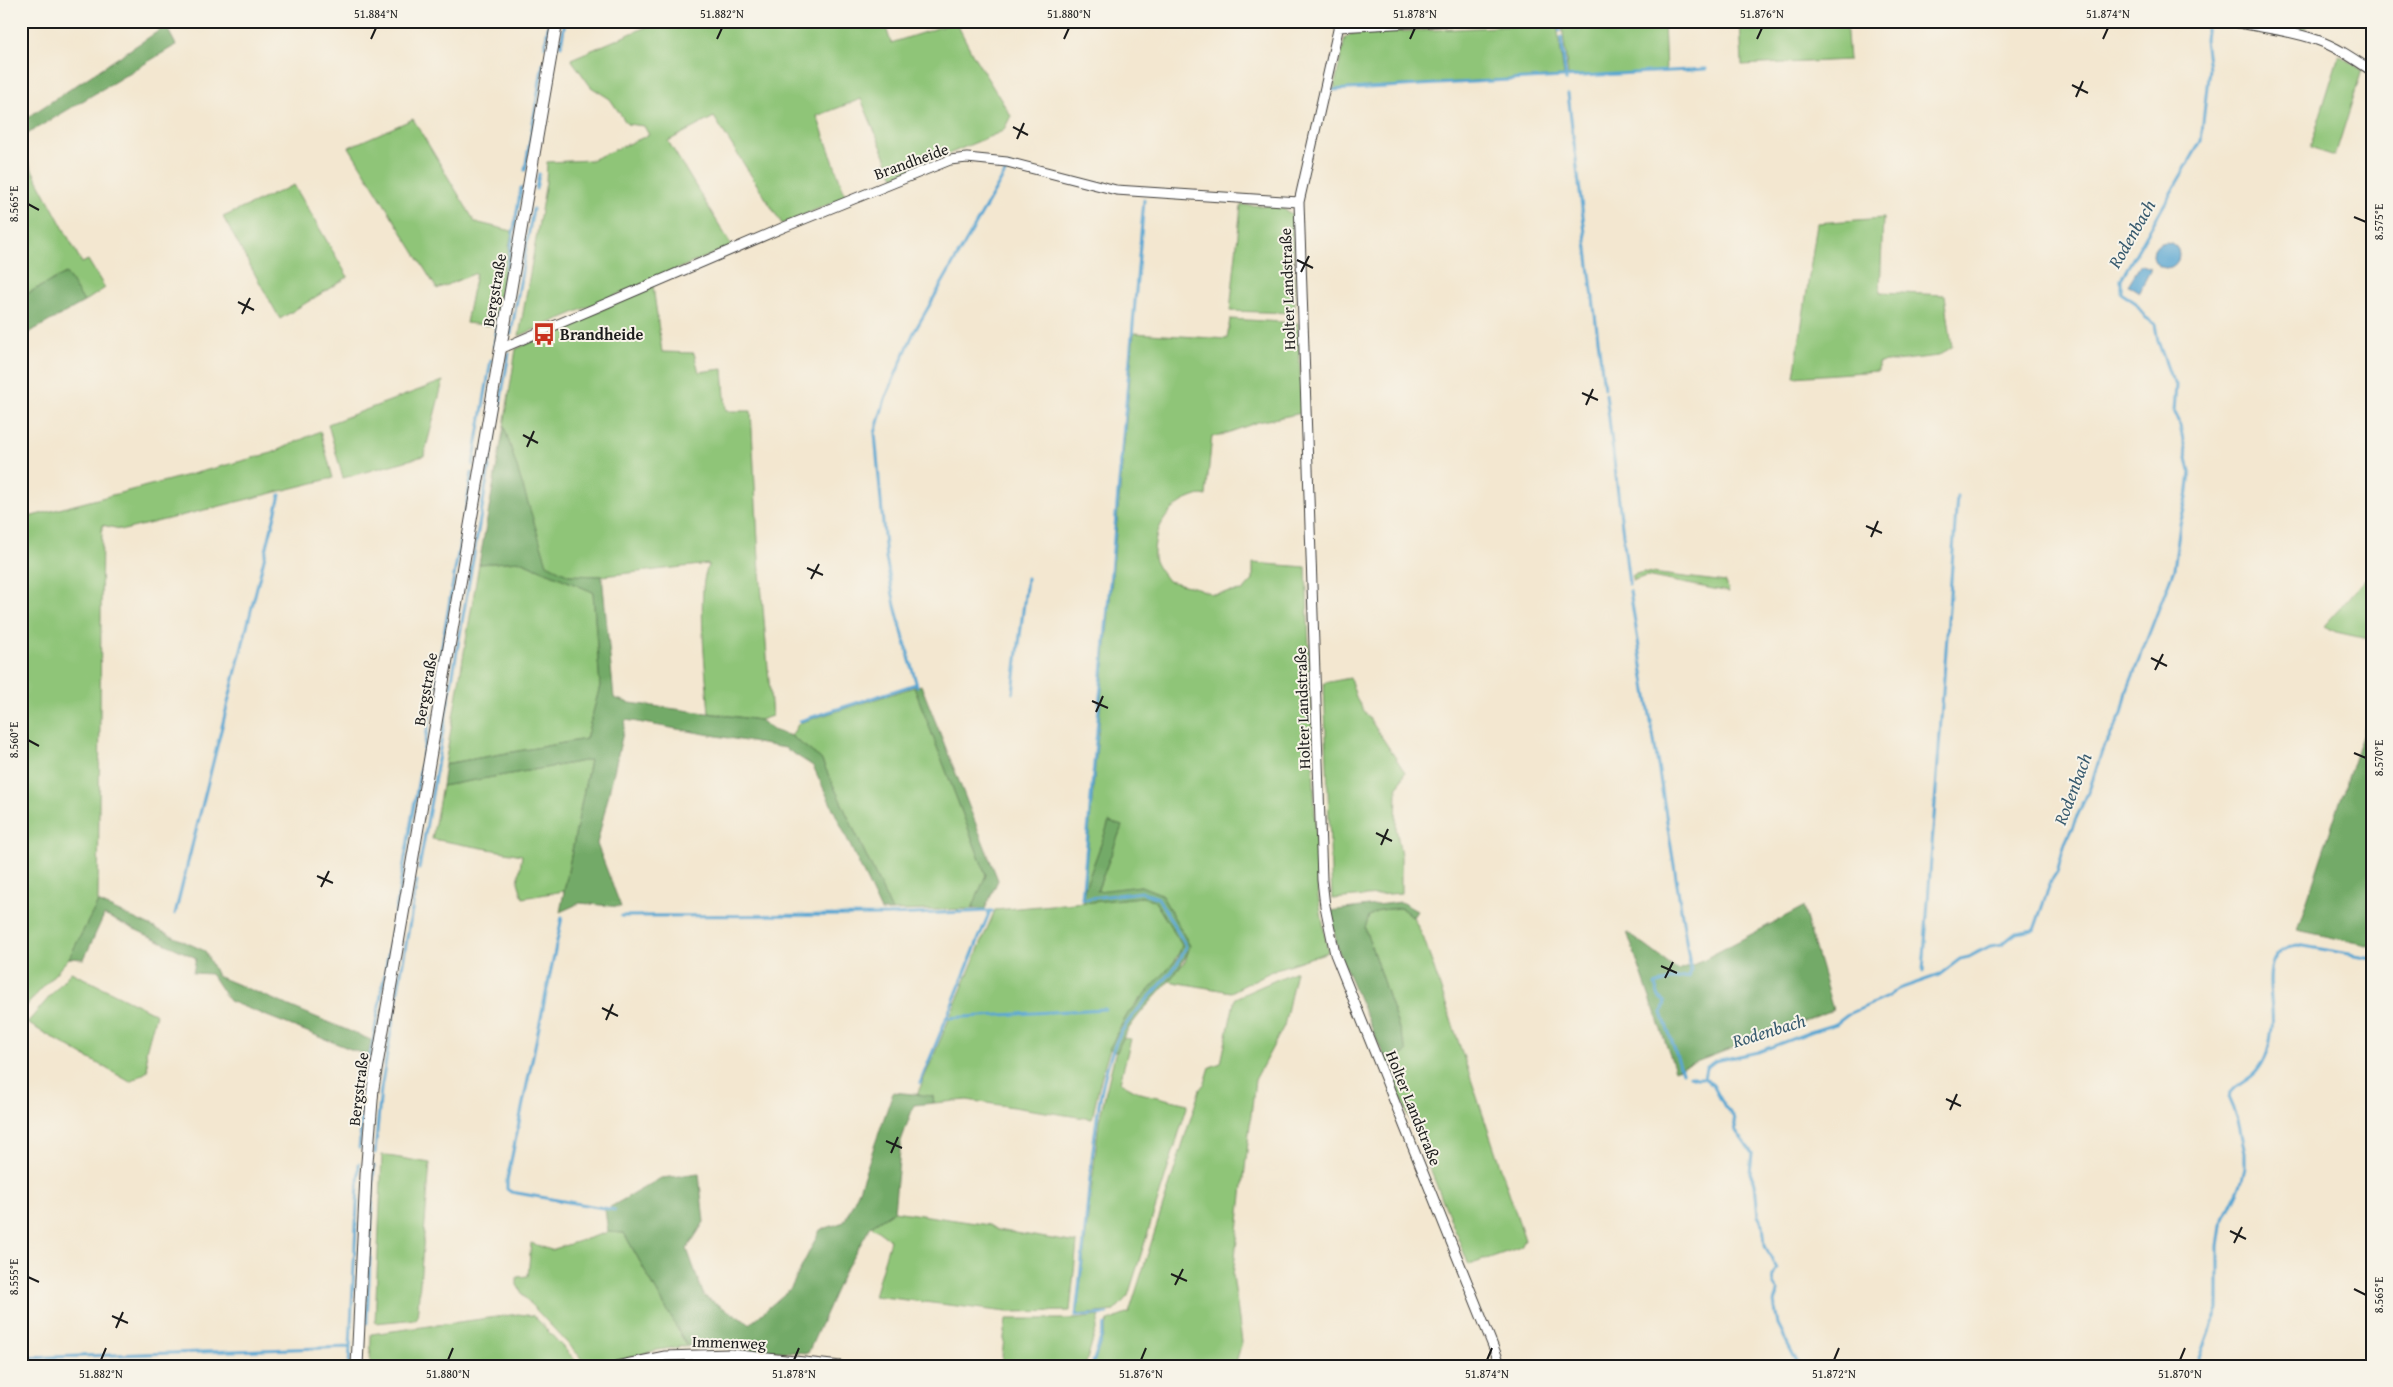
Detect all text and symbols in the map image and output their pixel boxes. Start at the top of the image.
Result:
text: 51.884°N [354,5,398,22]
text: 51.882°N [700,5,744,22]
text: 51.880°N [1047,5,1091,22]
text: 51.878°N [1393,5,1437,22]
text: 51.876°N [1740,5,1784,22]
text: 51.874°N [2086,5,2130,22]
street label: Brandheide [870,136,952,186]
text: 8.565°E [5,186,22,222]
water label: Rodenbach [2101,194,2162,274]
text: 8.575°E [2370,204,2387,240]
street label: Holter Landstraße [1273,227,1301,351]
street label: Bergstraße [476,251,512,329]
bus stop icon: Brandheide [531,321,557,347]
place label: Brandheide [560,322,643,346]
street label: Holter Landstraße [1288,646,1316,770]
street label: Bergstraße [407,650,443,728]
text: 8.560°E [5,722,22,758]
text: 8.570°E [2370,740,2387,776]
water label: Rodenbach [2046,749,2099,830]
water label: Rodenbach [1728,1007,1809,1055]
street label: Holter Landstraße [1380,1047,1448,1169]
street label: Bergstraße [342,1051,374,1127]
text: 8.555°E [5,1259,22,1295]
text: 8.565°E [2370,1277,2387,1313]
street label: Immenweg [692,1329,766,1355]
text: 51.882°N [79,1365,123,1382]
text: 51.880°N [426,1365,470,1382]
text: 51.878°N [772,1365,816,1382]
text: 51.876°N [1119,1365,1163,1382]
text: 51.874°N [1465,1365,1509,1382]
text: 51.872°N [1812,1365,1856,1382]
text: 51.870°N [2158,1365,2202,1382]

